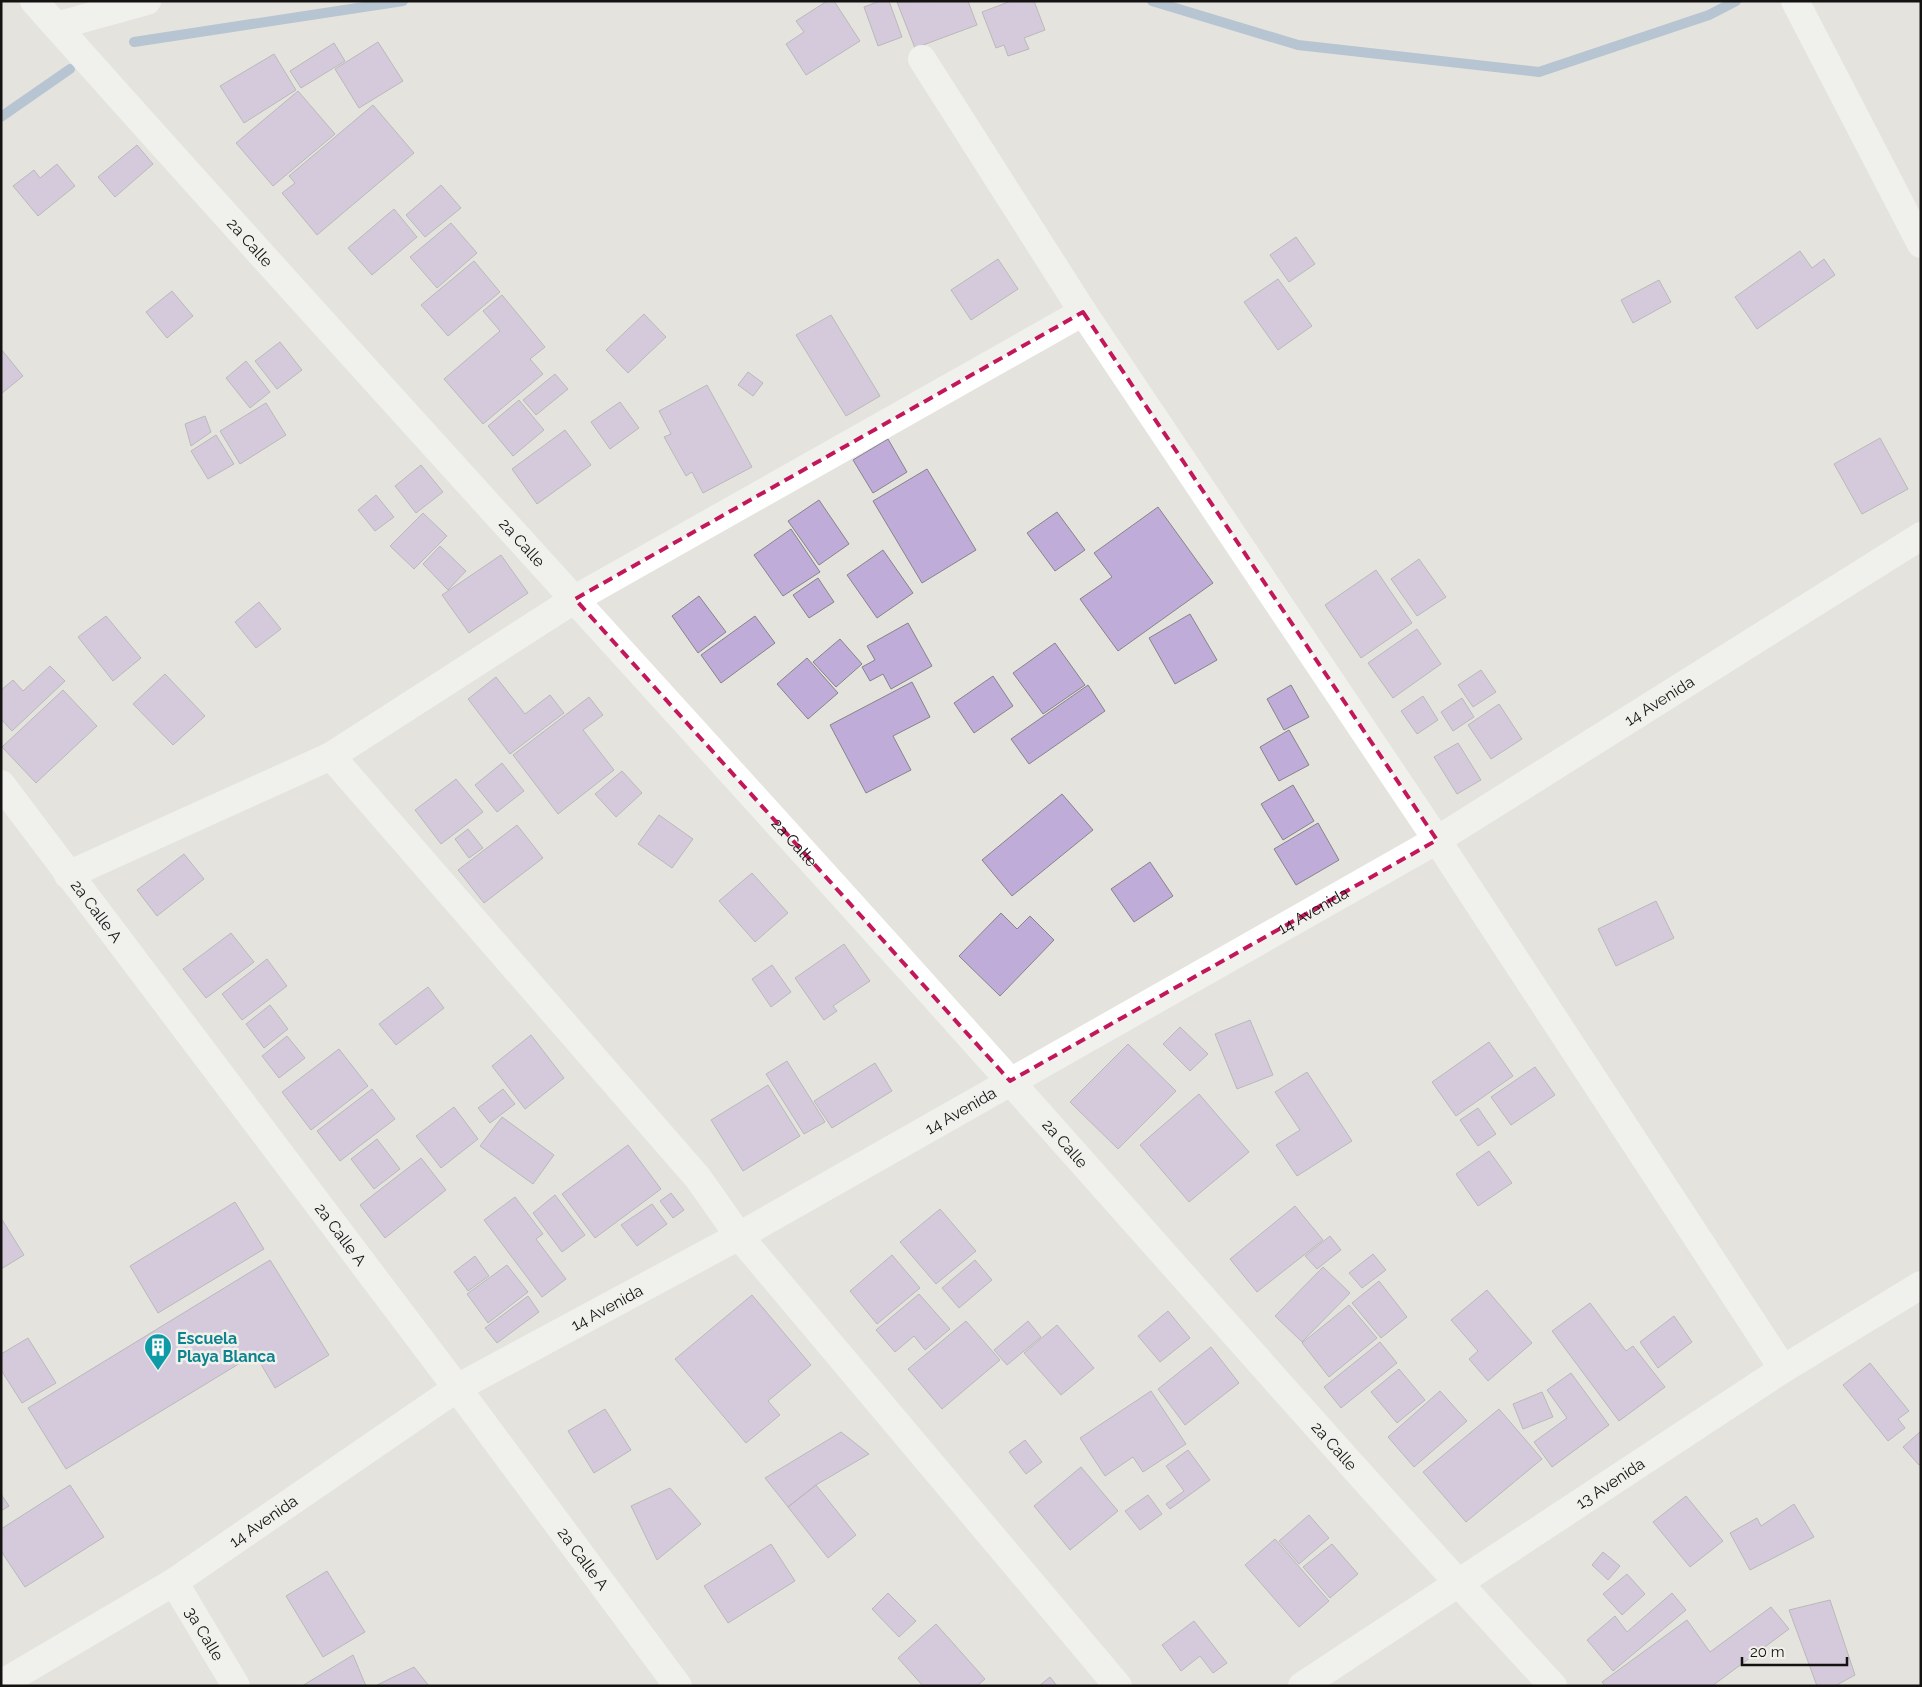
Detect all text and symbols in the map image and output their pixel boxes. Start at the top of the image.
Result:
street label: 2a Calle [223,214,277,271]
street label: 2a Calle [495,514,549,571]
street label: 14 Avenida [1621,672,1698,730]
street label: 2a Calle [767,814,821,871]
street label: 2a Calle A [67,876,126,946]
street label: 14 Avenida [1274,883,1352,939]
street label: 14 Avenida [922,1083,1000,1138]
street label: 2a Calle [1038,1115,1092,1172]
street label: 2a Calle A [311,1199,370,1270]
street label: 14 Avenida [568,1281,646,1335]
place label: Escuela Playa Blanca [177,1329,276,1366]
building icon: Escuela Playa Blanca [143,1332,173,1371]
street label: 2a Calle [1307,1418,1361,1474]
street label: 13 Avenida [1572,1454,1648,1513]
street label: 14 Avenida [226,1491,301,1551]
street label: 2a Calle A [553,1524,613,1594]
street label: 3a Calle [181,1603,228,1664]
scale bar [1742,1634,1847,1666]
text: 20 m [1750,1643,1785,1661]

